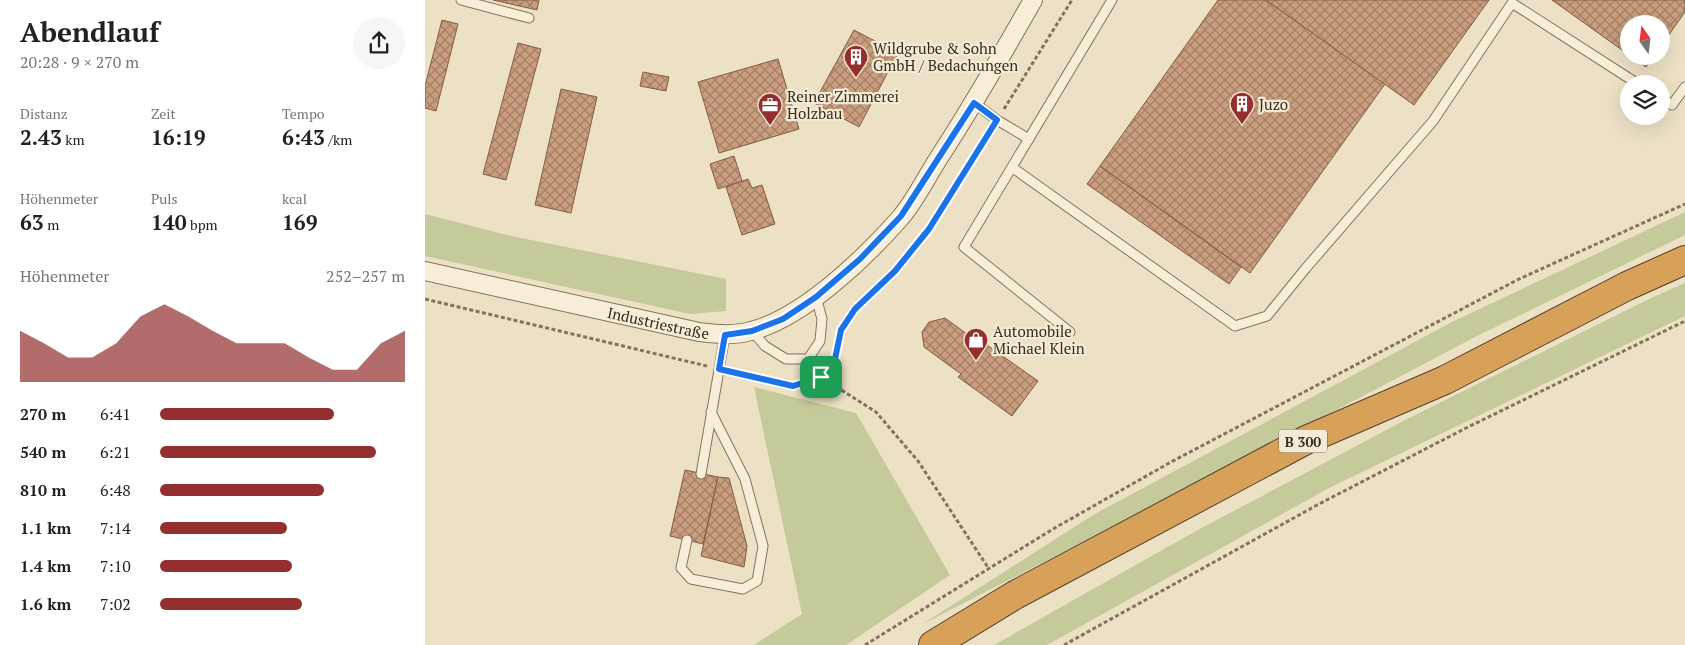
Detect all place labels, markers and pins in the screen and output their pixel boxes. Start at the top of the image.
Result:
place label: Wildgrube & Sohn GmbH / Bedachungen [873,38,1018,75]
building icon: Wildgrube & Sohn GmbH / Bedachungen [843,44,869,78]
place label: Reiner Zimmerei Holzbau [787,86,899,123]
building icon: Juzo [1229,91,1255,125]
office icon: Reiner Zimmerei Holzbau [757,92,783,126]
place label: Juzo [1259,94,1288,114]
place label: Automobile Michael Klein [993,321,1085,358]
shop icon: Automobile Michael Klein [963,327,989,361]
pin [800,356,842,398]

